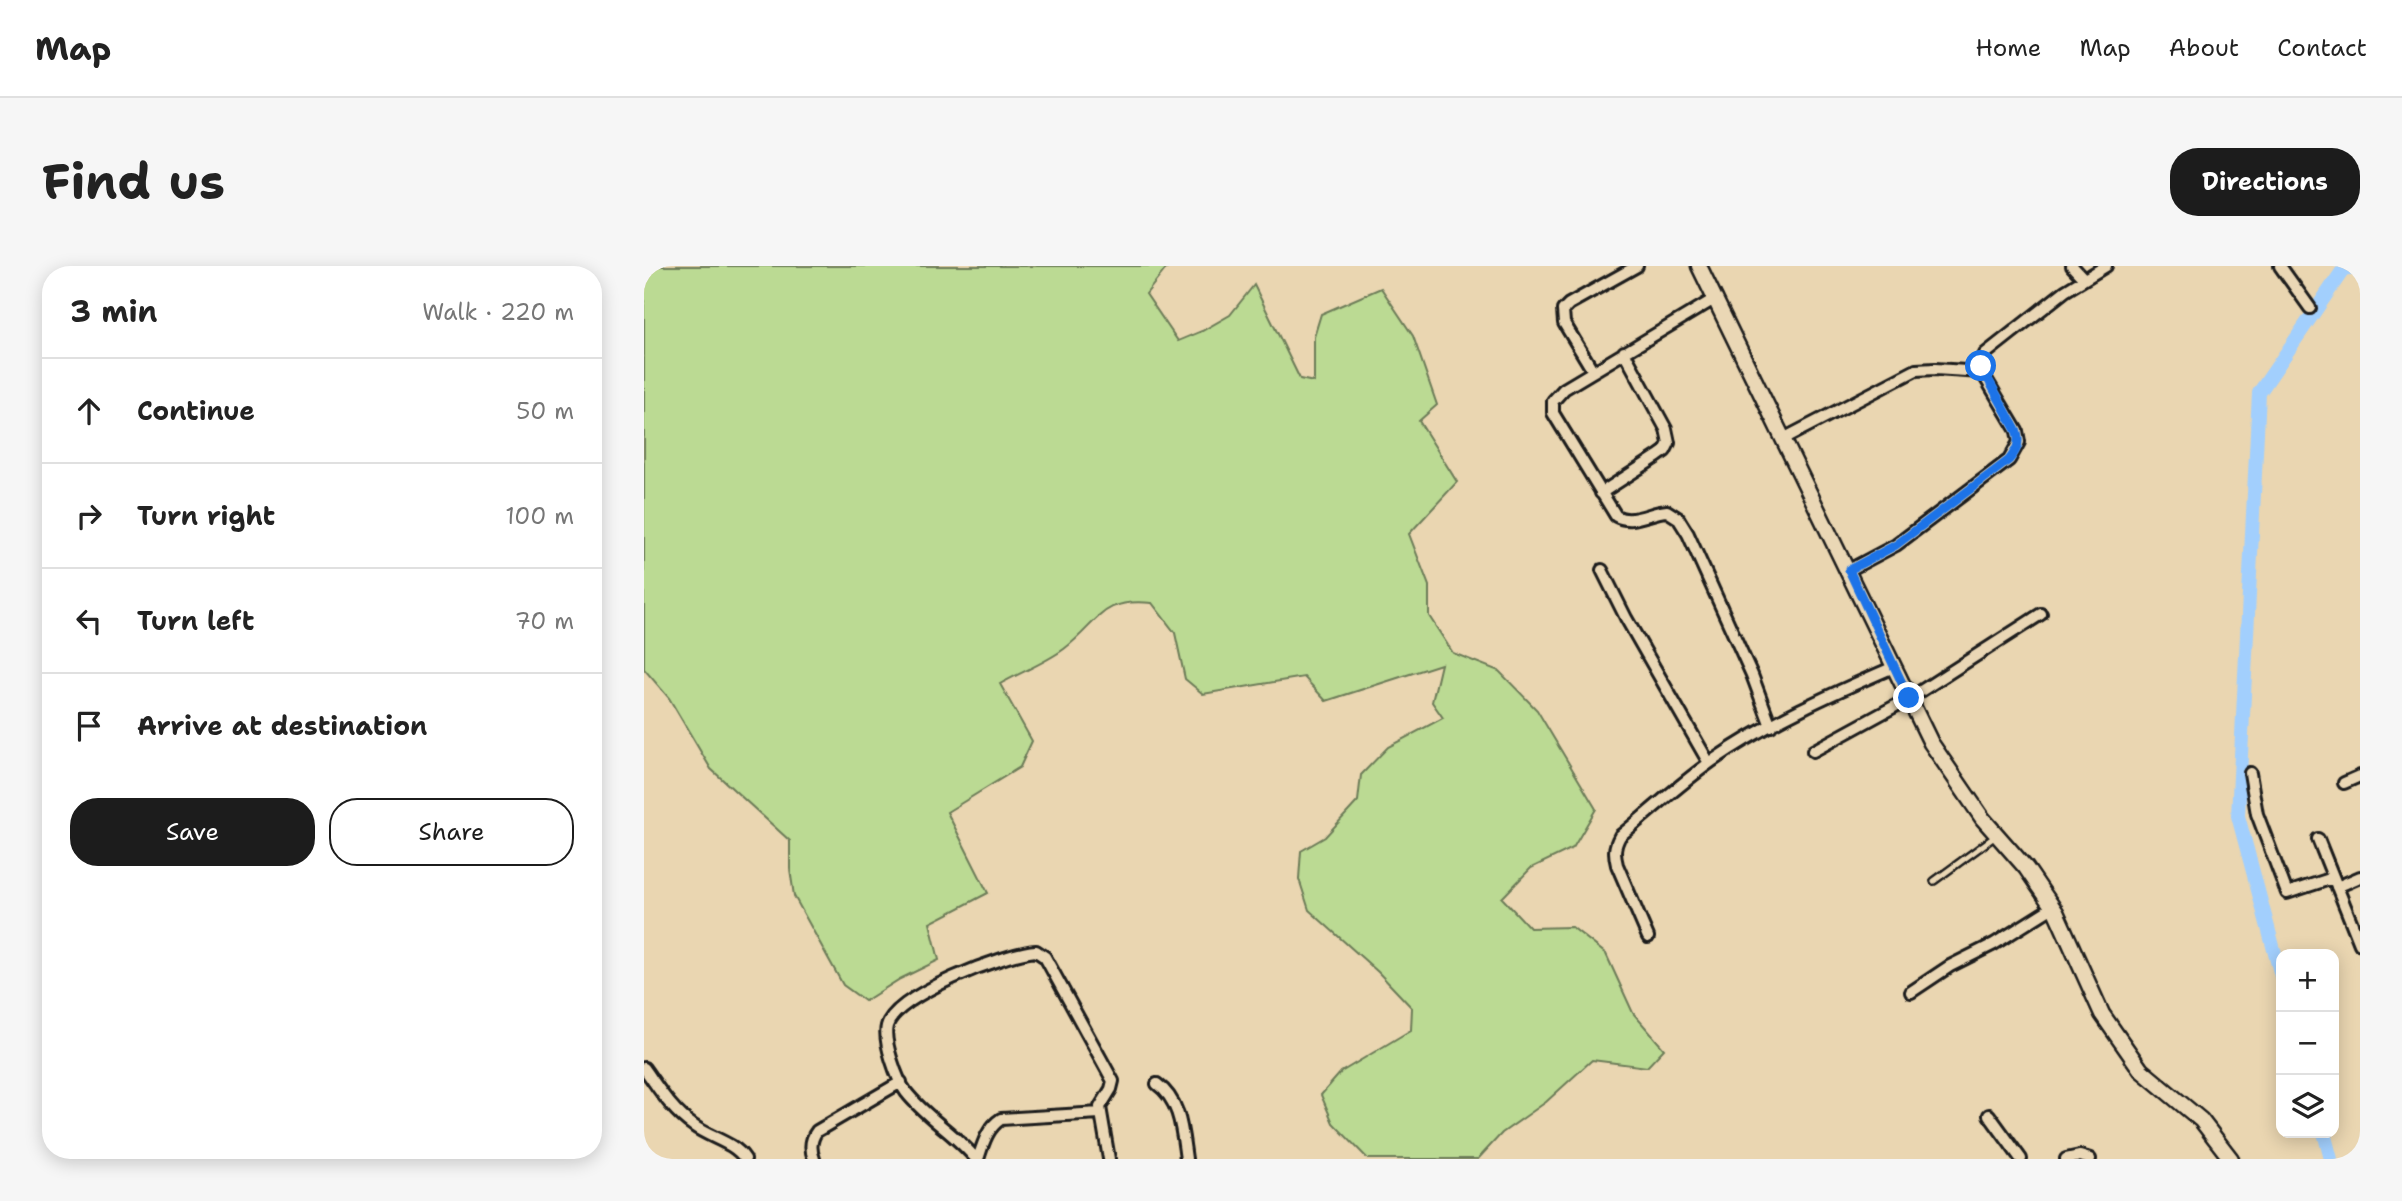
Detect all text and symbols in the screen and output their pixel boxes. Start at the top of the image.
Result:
text: Map [35,26,111,71]
text: Home [1975,32,2041,64]
text: Map [2079,32,2131,64]
text: About [2169,32,2239,64]
text: Contact [2277,32,2367,64]
button: Directions [2170,148,2360,216]
text: Find us [42,149,225,215]
text: 3 min [70,291,157,332]
text: Walk · 220 m [422,297,574,327]
route start [1965,350,1996,381]
icon: ahead [70,392,108,430]
text: Continue [137,393,255,428]
text: 50 m [516,396,574,426]
icon: right [70,497,108,535]
text: Turn right [137,498,275,533]
text: 100 m [505,501,574,531]
icon: left [70,602,108,640]
text: Turn left [137,603,254,638]
text: 70 m [515,606,574,636]
route end [1893,682,1924,713]
icon: arrive [70,707,108,745]
text: Arrive at destination [137,708,427,743]
button: Save [70,798,315,866]
button: Share [329,798,574,866]
map controls [2276,949,2339,1138]
button: + [2276,949,2339,1012]
button: − [2276,1012,2339,1075]
button: layers [2276,1075,2339,1138]

